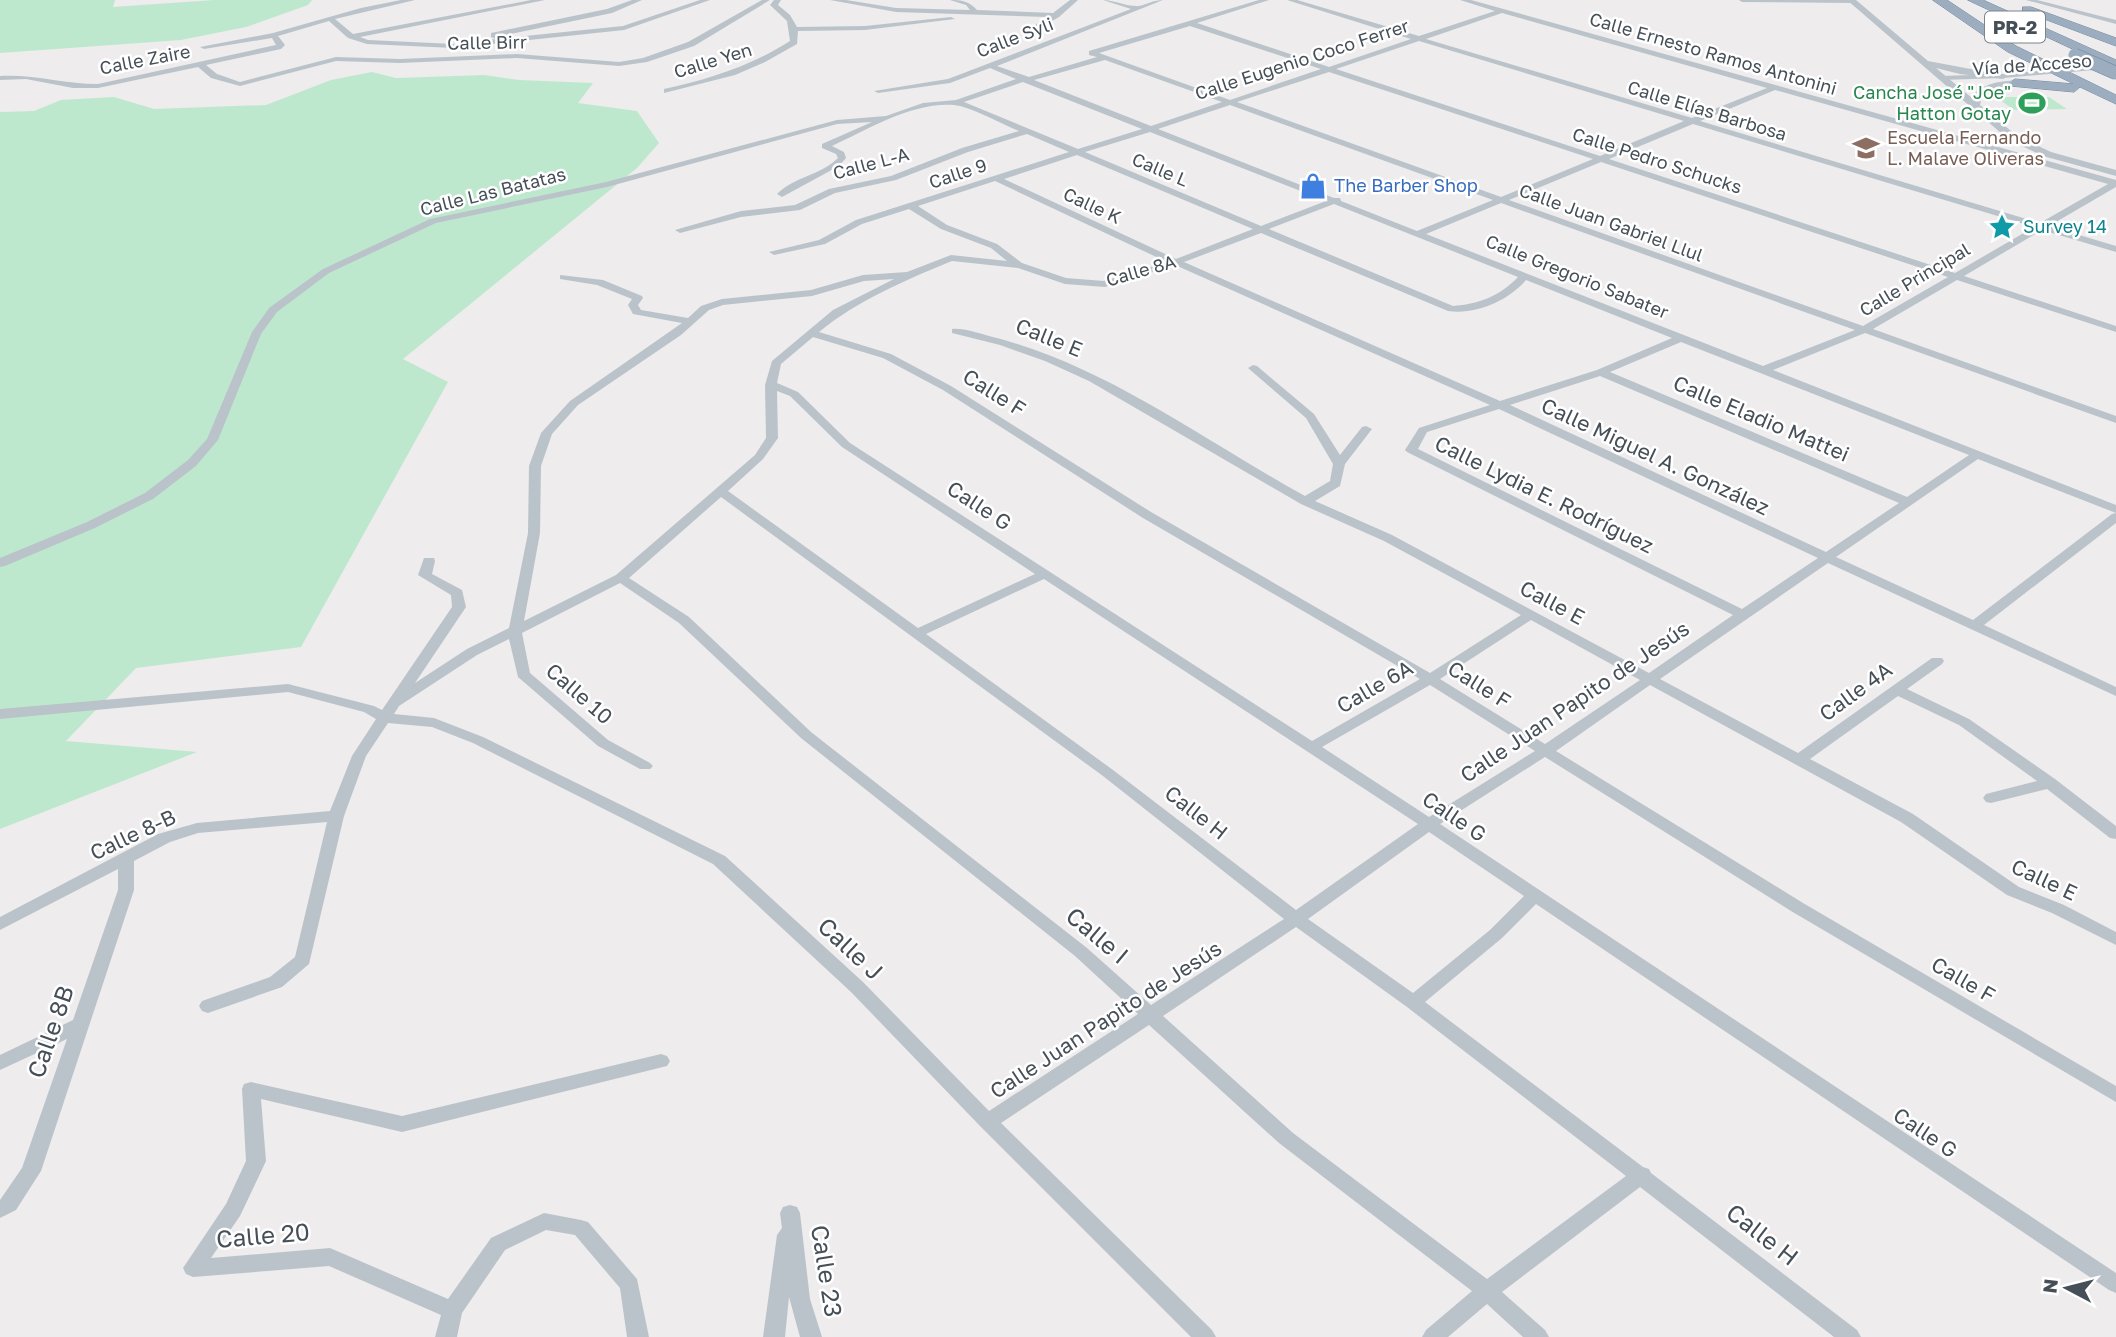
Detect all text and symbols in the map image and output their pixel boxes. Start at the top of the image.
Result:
street label: Calle Ernesto Ramos Antonini [1587,7,1839,99]
street label: Calle Syli [973,12,1056,62]
road number: PR-2 [1985,12,2045,42]
street label: Calle Eugenio Coco Ferrer [1192,14,1411,104]
street label: Calle Birr [447,30,527,54]
street label: Calle Yen [671,38,754,82]
street label: Calle Zaire [98,39,192,79]
street label: Vía de Acceso [1971,49,2092,79]
street label: Calle Elías Barbosa [1625,75,1790,145]
place label: Cancha José "Joe" Hatton Gotay [1853,81,2011,124]
sports icon: Cancha José "Joe" Hatton Gotay [2017,88,2047,118]
street label: Calle Pedro Schucks [1570,122,1745,198]
place label: Escuela Fernando L. Malave Oliveras [1887,126,2044,169]
school or university icon: Escuela Fernando L. Malave Oliveras [1851,133,1881,163]
street label: Calle L-A [830,142,911,184]
street label: Calle L [1129,147,1192,191]
street label: Calle 9 [926,153,989,193]
street label: Calle Las Batatas [418,162,568,220]
shop icon: The Barber Shop [1298,171,1328,201]
place label: The Barber Shop [1334,174,1478,196]
street label: Calle Juan Gabriel Llul [1516,178,1707,266]
street label: Calle K [1060,182,1125,228]
place icon: Survey 14 [1987,212,2017,242]
place label: Survey 14 [2023,215,2107,237]
street label: Calle Gregorio Sabater [1483,229,1672,323]
street label: Calle Principal [1855,237,1974,321]
street label: Calle 8A [1103,250,1178,290]
street label: Calle E [1012,312,1087,362]
street label: Calle F [958,363,1031,422]
street label: Calle Eladio Mattei [1669,369,1853,467]
street label: Calle Miguel A. González [1537,392,1773,520]
street label: Calle Lydia E. Rodríguez [1431,430,1658,558]
street label: Calle G [942,475,1017,536]
street label: Calle E [1516,574,1589,630]
street label: Calle Juan Papito de Jesús [1455,615,1694,788]
street label: Calle 6A [1332,654,1417,718]
street label: Calle F [1443,655,1516,714]
street label: Calle 4A [1814,656,1897,726]
street label: Calle 10 [541,657,618,729]
street label: Calle H [1160,780,1233,845]
street label: Calle G [1418,785,1492,847]
street label: Calle 8-B [86,803,180,865]
street label: Calle E [2007,853,2081,906]
street label: Calle I [1061,900,1135,969]
street label: Calle J [813,911,890,985]
street label: Calle Juan Papito de Jesús [985,935,1226,1104]
street label: Calle F [1927,951,2000,1008]
street label: Calle 8B [20,982,79,1081]
street label: Calle G [1889,1101,1963,1163]
street label: Calle H [1721,1197,1805,1271]
street label: Calle 20 [215,1216,311,1253]
street label: Calle 23 [806,1223,849,1319]
north arrow [2032,1253,2102,1323]
text: N [2037,1277,2062,1294]

